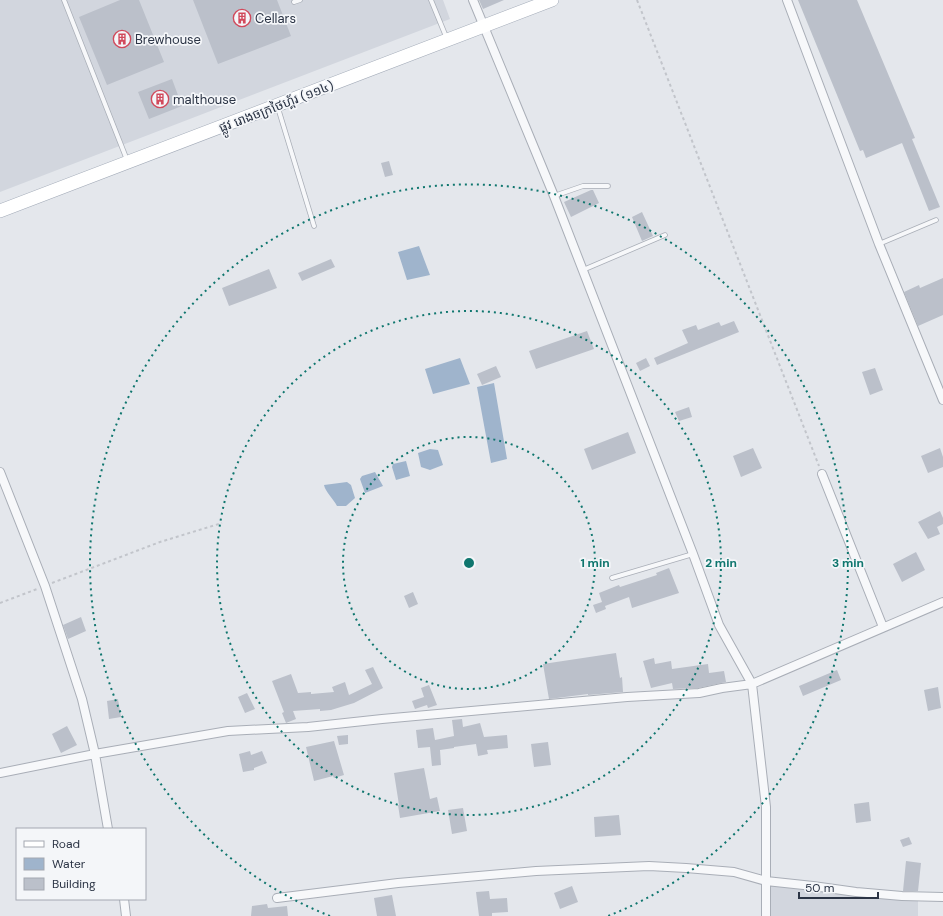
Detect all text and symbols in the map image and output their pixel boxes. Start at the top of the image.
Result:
building icon: Cellars [232,8,252,28]
place label: Cellars [255,10,296,27]
building icon: Brewhouse [112,29,132,49]
place label: Brewhouse [135,31,201,48]
street label: ផ្លូវ រោងចក្រថៃហ្គ័រ (១១៤) [216,77,337,139]
building icon: malthouse [150,89,170,109]
place label: malthouse [173,91,236,108]
text: 1 min [580,555,610,571]
text: 2 min [705,555,737,571]
text: 3 min [832,555,864,571]
centre of rings [462,556,476,570]
legend [16,828,146,900]
text: Road [52,836,80,852]
text: Water [52,856,86,872]
scale bar [799,874,878,900]
text: Building [52,876,96,892]
text: 50 m [805,880,834,896]

